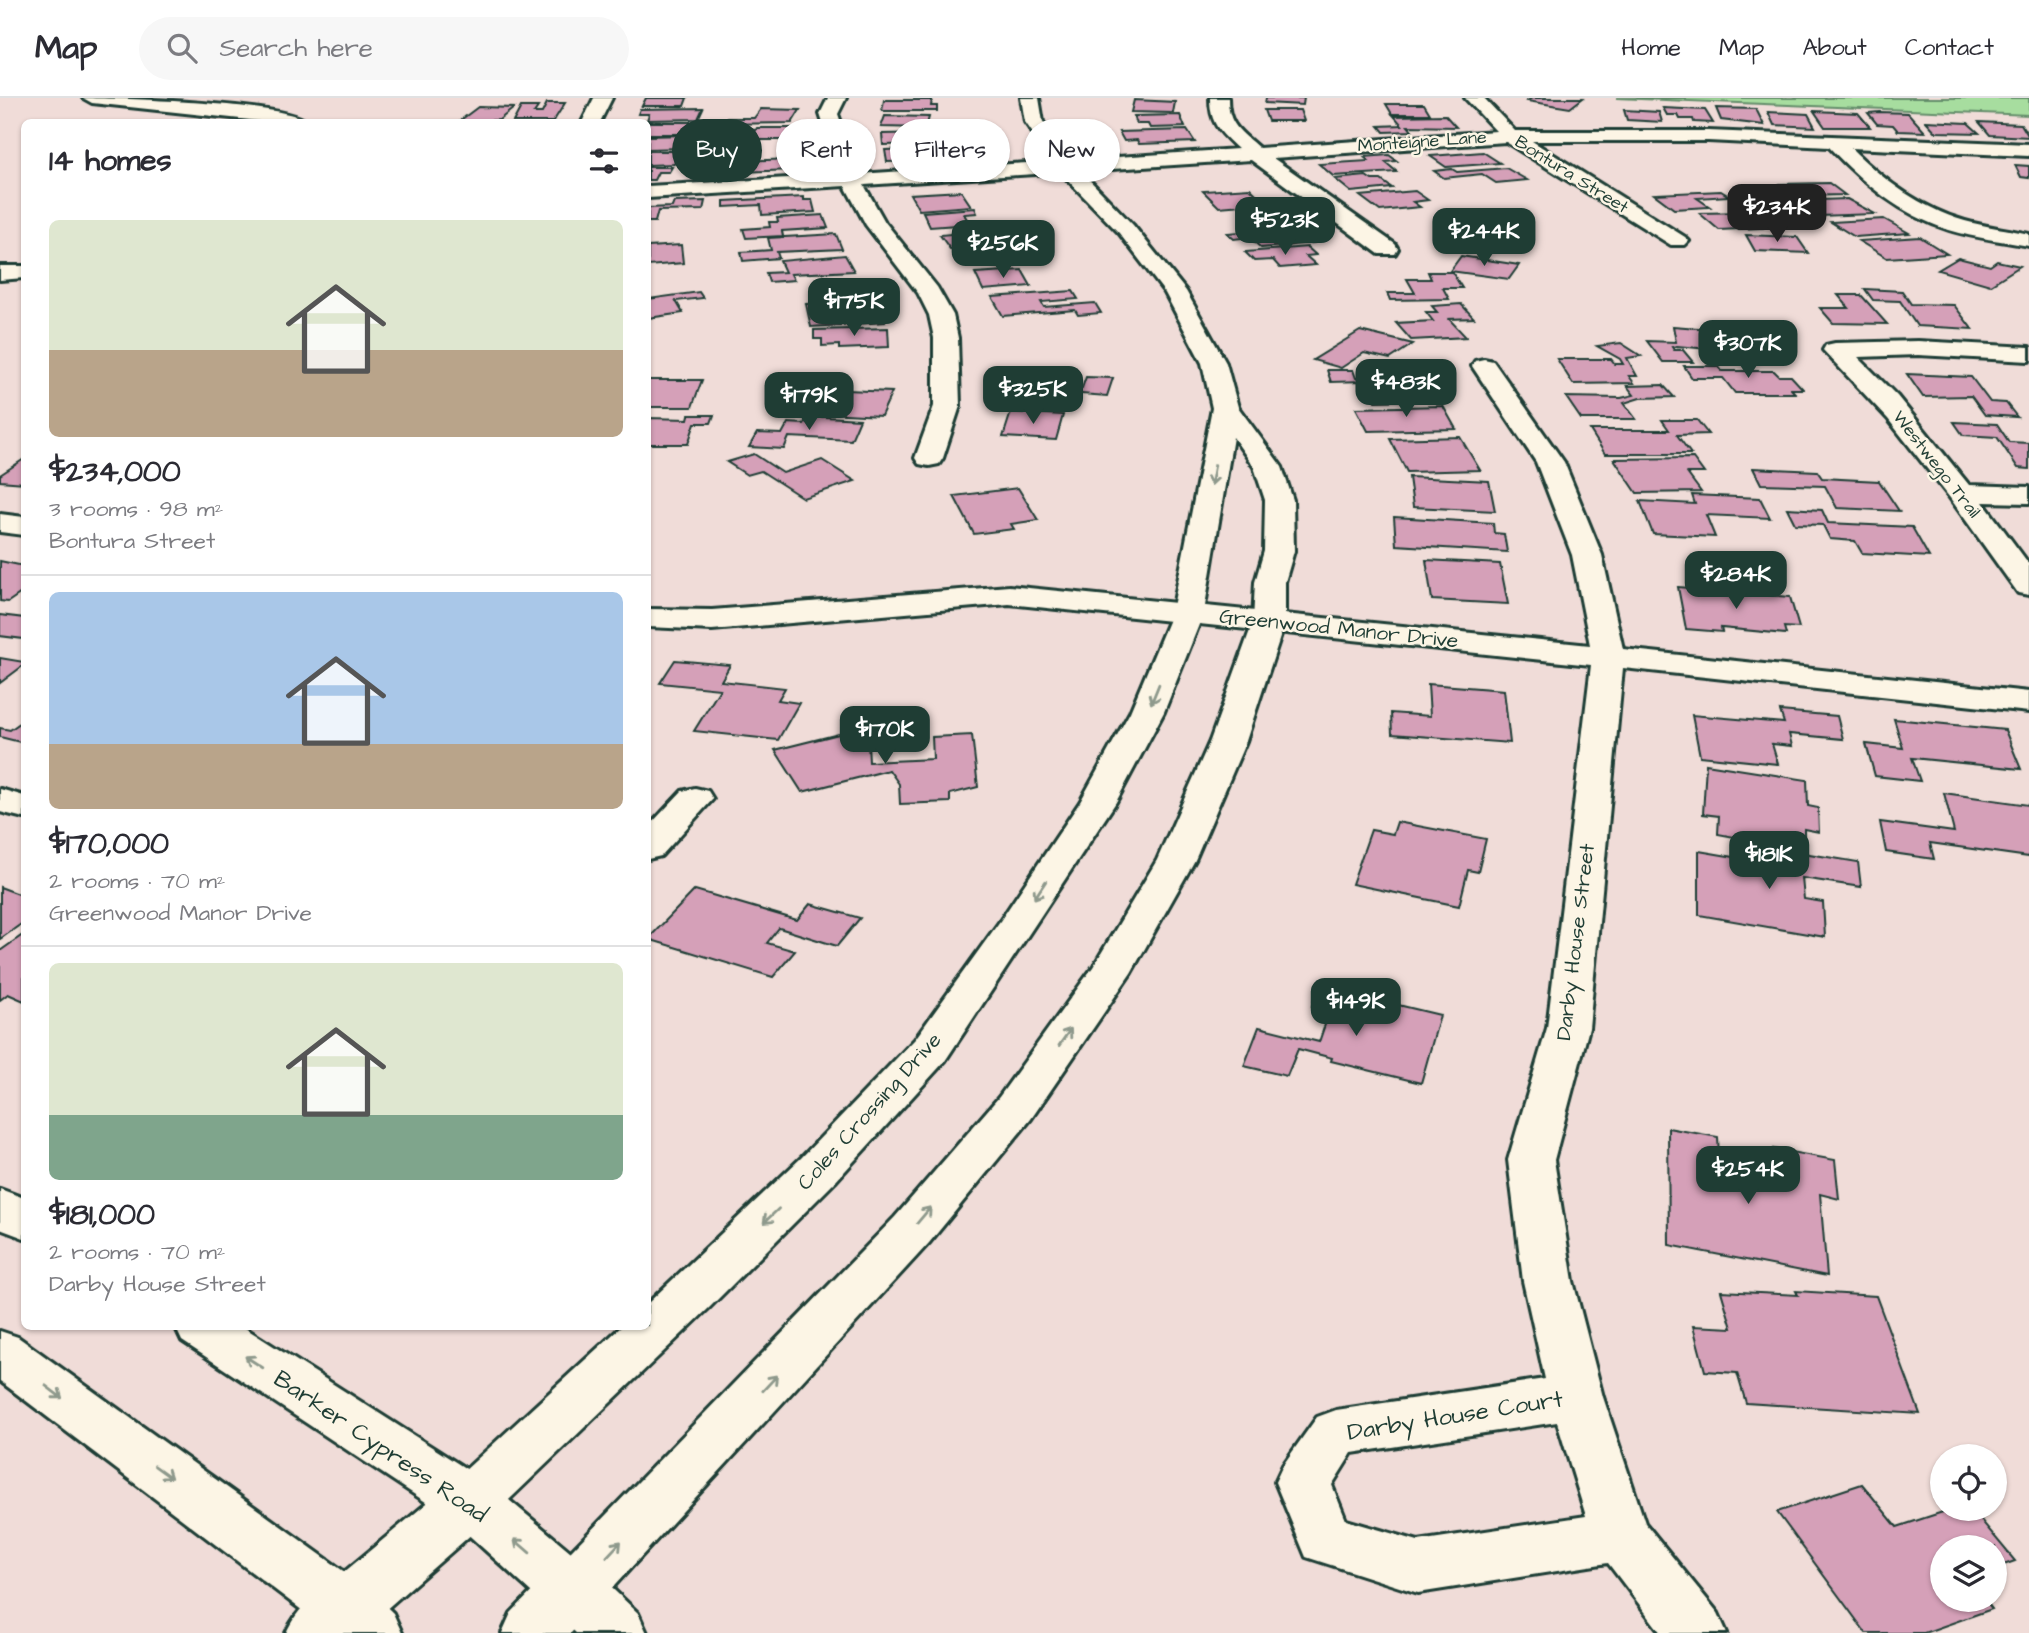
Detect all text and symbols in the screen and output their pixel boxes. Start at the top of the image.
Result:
search box [139,17,629,80]
text: Map [35,25,97,71]
icon: search [163,29,201,67]
text: Search here [219,30,373,66]
text: Home [1621,31,1681,65]
text: Map [1719,31,1764,65]
text: About [1802,31,1867,65]
text: Contact [1905,31,1994,65]
chip: Buy [672,119,762,182]
chip: Rent [776,119,876,182]
chip: Filters [890,119,1010,182]
chip: New [1024,119,1120,182]
street label: Monteigne Lane [1357,124,1488,159]
street label: Bontura Street [1510,129,1634,220]
text: 14 homes [49,140,172,182]
icon: filters [585,142,623,180]
pin: $234K [1728,184,1826,244]
text: $234K [1743,191,1811,223]
pin: $523K [1236,198,1334,257]
text: $523K [1251,204,1319,236]
pin: $244K [1435,208,1533,268]
text: $244K [1448,215,1520,247]
pin: $256K [954,220,1052,280]
text: $256K [968,227,1038,259]
icon: home [273,266,399,392]
pin: $175K [805,278,903,338]
text: $175K [824,285,884,317]
pin: $307K [1699,320,1797,380]
text: $307K [1714,327,1782,359]
pin: $483K [1357,360,1455,419]
pin: $325K [984,366,1082,426]
text: $483K [1372,366,1441,398]
pin: $179K [760,372,858,432]
text: $325K [999,373,1067,405]
text: $179K [781,379,837,411]
street label: Westwego Trail [1886,405,1986,524]
text: $234,000 [49,451,181,493]
one-way arrow [1206,464,1219,486]
text: 3 rooms · 98 m² [49,493,223,525]
text: Bontura Street [49,525,215,557]
pin: $284K [1687,552,1785,611]
text: $284K [1701,558,1771,590]
street label: Greenwood Manor Drive [1218,602,1460,655]
icon: home [273,638,399,764]
one-way arrow [1147,683,1160,705]
pin: $170K [836,706,934,766]
text: $170K [856,713,914,745]
text: $170,000 [49,823,169,865]
pin: $181K [1720,832,1818,891]
text: $181K [1745,838,1793,870]
street label: Darby House Street [1549,842,1604,1042]
text: 2 rooms · 70 m² [49,865,225,897]
one-way arrow [1033,880,1047,900]
text: Greenwood Manor Drive [49,897,312,929]
pin: $149K [1307,978,1405,1038]
text: $149K [1327,985,1385,1017]
icon: home [273,1009,399,1135]
street label: Coles Crossing Drive [791,1026,950,1198]
one-way arrow [1057,1028,1072,1047]
pin: $254K [1699,1146,1797,1206]
text: $254K [1712,1153,1784,1185]
text: $181,000 [49,1194,155,1236]
one-way arrow [763,1207,780,1224]
one-way arrow [916,1207,932,1225]
text: 2 rooms · 70 m² [49,1236,225,1268]
text: Darby House Street [49,1268,266,1300]
one-way arrow [245,1355,265,1369]
street label: Barker Cypress Road [266,1362,494,1532]
one-way arrow [761,1375,778,1392]
street label: Darby House Court [1345,1382,1566,1451]
one-way arrow [44,1384,63,1399]
map controls [1930,1444,2007,1612]
button: locate [1930,1444,2007,1521]
one-way arrow [153,1465,172,1480]
button: layers [1930,1535,2007,1612]
one-way arrow [513,1538,531,1554]
one-way arrow [605,1540,622,1557]

